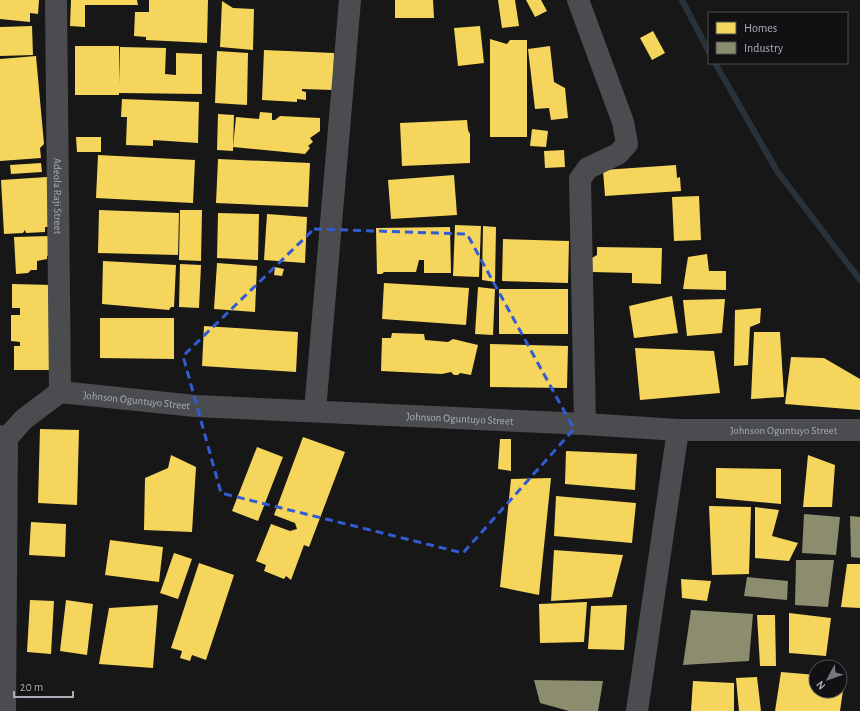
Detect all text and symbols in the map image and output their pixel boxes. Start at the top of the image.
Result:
legend [708,12,848,64]
text: Homes [744,22,777,34]
text: Industry [744,42,783,55]
street label: Adeola Raji Street [52,158,63,235]
street label: Johnson Oguntuyo Street [83,389,191,411]
street label: Johnson Oguntuyo Street [406,411,514,427]
street label: Johnson Oguntuyo Street [730,425,838,436]
north arrow [808,659,848,699]
scale bar [14,673,73,699]
text: N [814,679,827,692]
text: 20 m [20,681,43,693]

